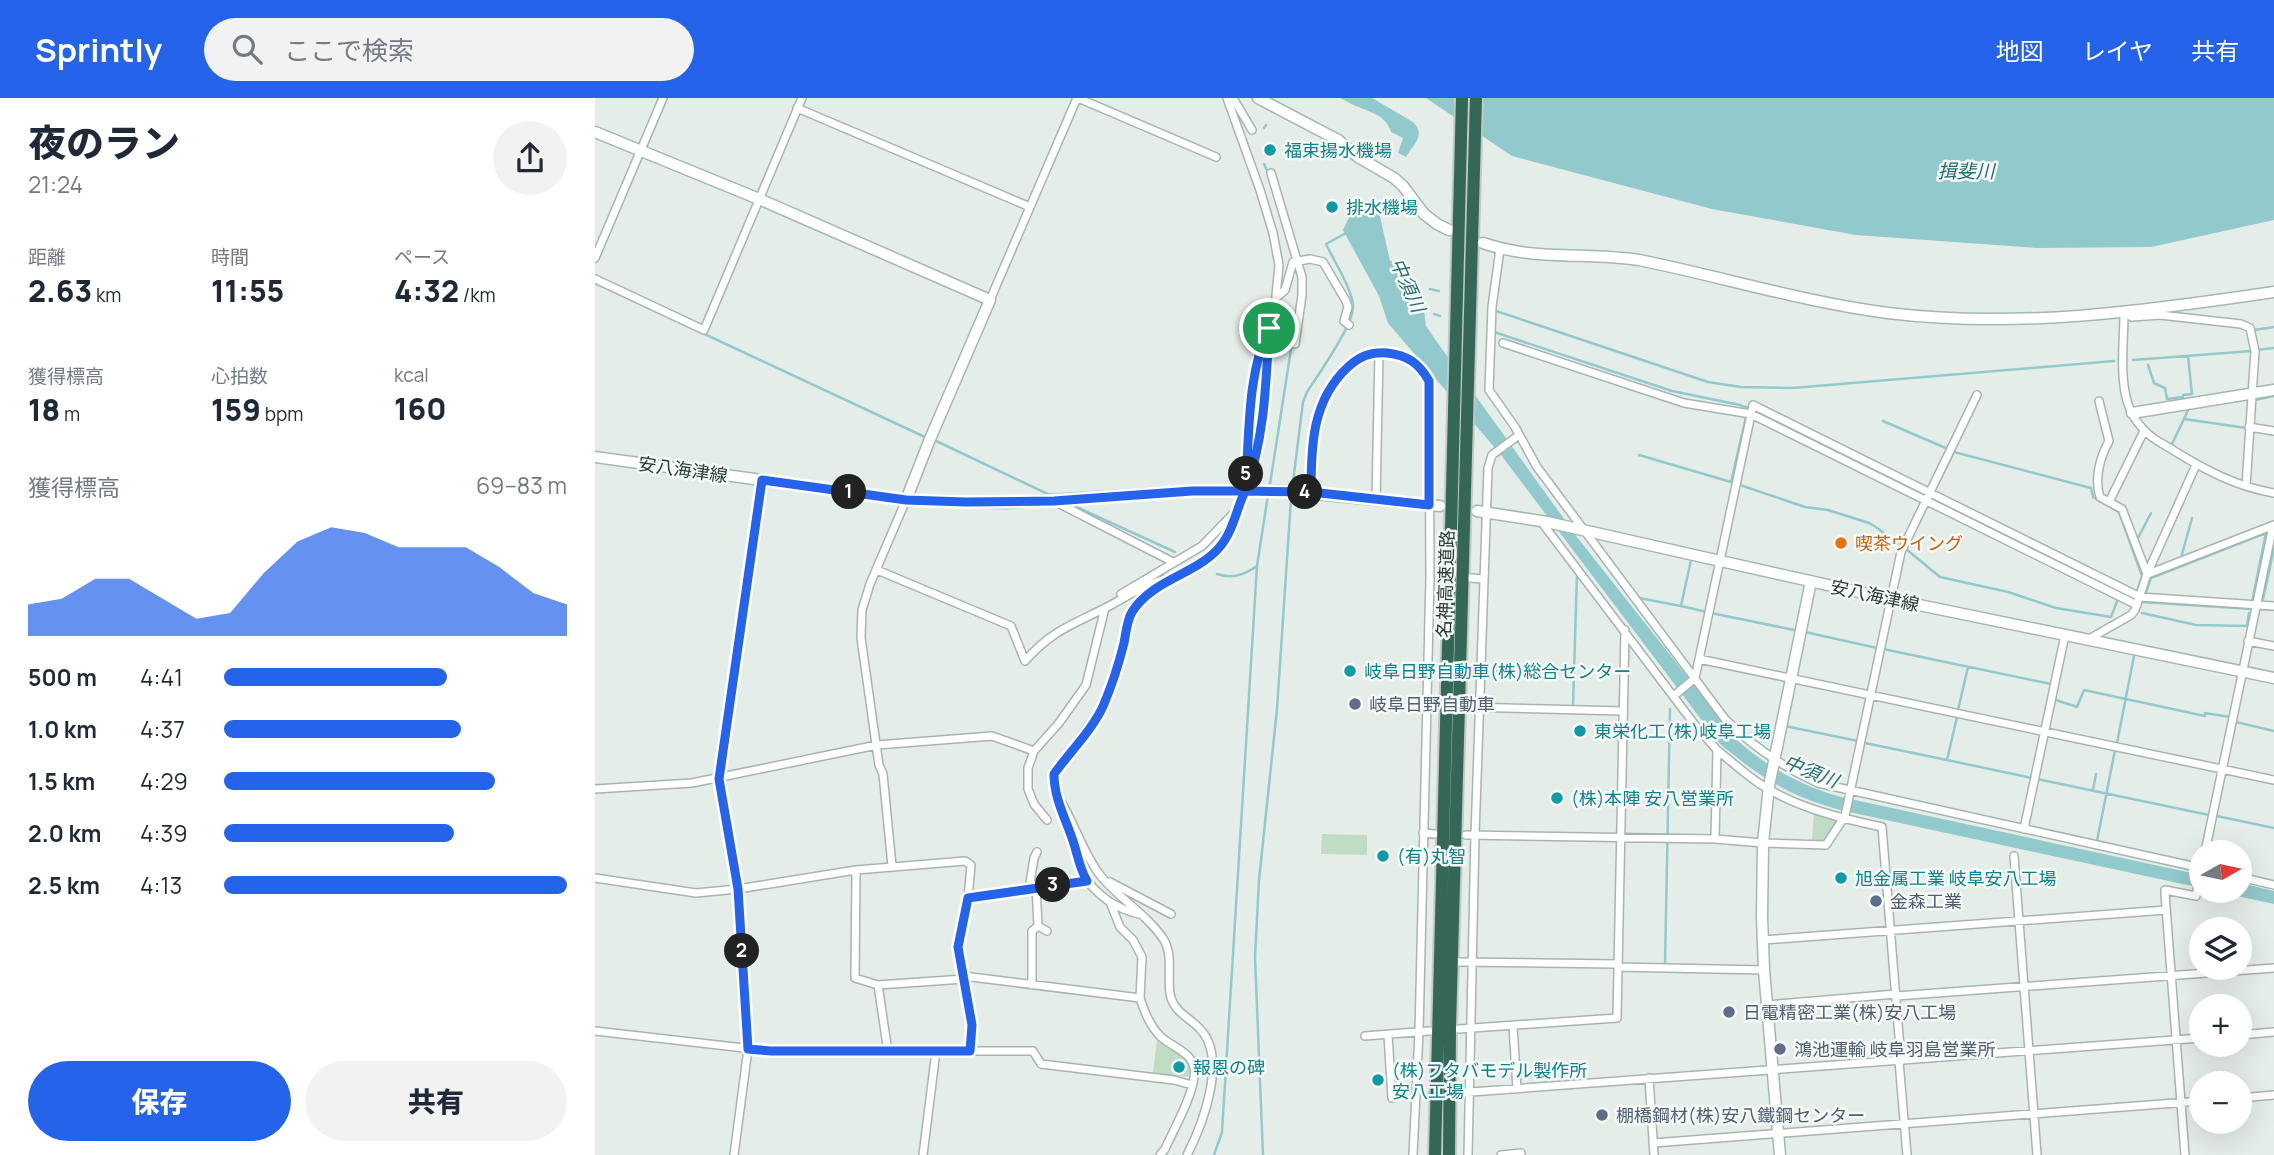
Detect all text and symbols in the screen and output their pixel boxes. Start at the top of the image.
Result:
search box [204,18,694,81]
text: Sprintly [35,27,162,72]
icon: search [228,30,266,68]
text: ここで検索 [284,32,414,68]
text: 地図 [1996,34,2044,67]
text: レイヤ [2082,34,2153,67]
text: 共有 [2191,34,2239,67]
text: 夜のラン [28,116,180,168]
button: share [493,121,567,195]
place label: 福束揚水機場 [1284,138,1392,162]
marker: 福束揚水機場 [1262,142,1278,158]
water label: 揖斐川 [1937,158,1996,184]
text: 21:24 [28,168,83,200]
place label: 排水機場 [1346,195,1418,219]
marker: 排水機場 [1324,199,1340,215]
text: 距離 [28,244,66,270]
text: 時間 [211,244,249,270]
text: ペース [394,244,450,270]
water label: 中須川 [1385,254,1432,318]
text: 2.63 [28,270,92,311]
text: 11:55 [211,270,284,311]
text: 4:32 [394,270,459,311]
text: km [92,282,121,308]
text: /km [459,282,496,308]
pin [1239,298,1299,358]
icon: arrive [1250,309,1288,347]
text: kcal [394,362,429,388]
text: 獲得標高 [28,363,104,389]
text: 心拍数 [211,363,268,389]
text: 160 [394,388,447,429]
text: 18 [28,389,60,430]
text: 159 [211,389,261,430]
text: m [60,401,80,427]
text: bpm [261,401,303,427]
street label: 安八海津線 [637,451,729,487]
pin: 5 [1229,456,1263,492]
text: 5 [1240,460,1251,486]
text: 69–83 m [476,469,567,501]
text: 獲得標高 [28,471,120,503]
pin: 1 [831,474,867,510]
pin: 4 [1287,474,1323,510]
text: 1 [844,478,853,504]
text: 4 [1299,478,1310,504]
street label: 名神高速道路 [1431,530,1459,638]
place label: 喫茶ウイング [1855,531,1963,555]
marker: 喫茶ウイング [1833,535,1849,551]
street label: 安八海津線 [1828,574,1922,616]
place label: 岐阜日野自動車(株)総合センター [1364,659,1631,683]
text: 500 m [28,661,97,693]
text: 4:41 [140,661,183,693]
marker: 岐阜日野自動車(株)総合センター [1342,663,1358,679]
place label: 岐阜日野自動車 [1369,692,1495,716]
marker: 岐阜日野自動車 [1347,696,1363,712]
text: 1.0 km [28,713,97,745]
text: 4:37 [140,713,185,745]
place label: 東栄化工(株)岐阜工場 [1594,719,1771,743]
marker: 東栄化工(株)岐阜工場 [1572,723,1588,739]
water label: 中須川 [1780,748,1844,794]
text: 1.5 km [28,765,95,797]
text: 4:29 [140,765,188,797]
place label: (株)本陣 安八営業所 [1571,786,1734,810]
marker: (株)本陣 安八営業所 [1549,790,1565,806]
text: 2.0 km [28,817,101,849]
text: 4:39 [140,817,187,849]
north arrow [2189,840,2252,903]
map controls [2189,840,2252,1134]
place label: (有)丸智 [1397,844,1466,868]
marker: (有)丸智 [1375,848,1391,864]
place label: 旭金属工業 岐阜安八工場 [1855,866,2057,890]
pin: 3 [1035,868,1071,902]
text: 2.5 km [28,869,100,901]
text: 4:13 [140,869,182,901]
marker: 旭金属工業 岐阜安八工場 [1833,870,1849,886]
text: 3 [1047,871,1058,897]
place label: 金森工業 [1890,889,1962,913]
marker: 金森工業 [1868,893,1884,909]
button: layers [2189,917,2252,980]
pin: 2 [725,934,759,968]
text: 2 [736,937,747,963]
button: + [2189,994,2252,1057]
place label: 日電精密工業(株)安八工場 [1743,1000,1956,1024]
marker: 日電精密工業(株)安八工場 [1721,1004,1737,1020]
place label: 鴻池運輸 岐阜羽島営業所 [1794,1037,1996,1061]
marker: 鴻池運輸 岐阜羽島営業所 [1772,1041,1788,1057]
place label: 報恩の碑 [1193,1055,1265,1079]
place label: (株)フタバモデル製作所 安八工場 [1392,1058,1587,1103]
marker: 報恩の碑 [1171,1059,1187,1075]
button: 保存 [28,1061,291,1141]
button: 共有 [305,1061,567,1141]
button: − [2189,1071,2252,1134]
marker: (株)フタバモデル製作所 安八工場 [1370,1072,1386,1088]
place label: 棚橋鋼材(株)安八鐵鋼センター [1616,1103,1865,1127]
marker: 棚橋鋼材(株)安八鐵鋼センター [1594,1107,1610,1123]

